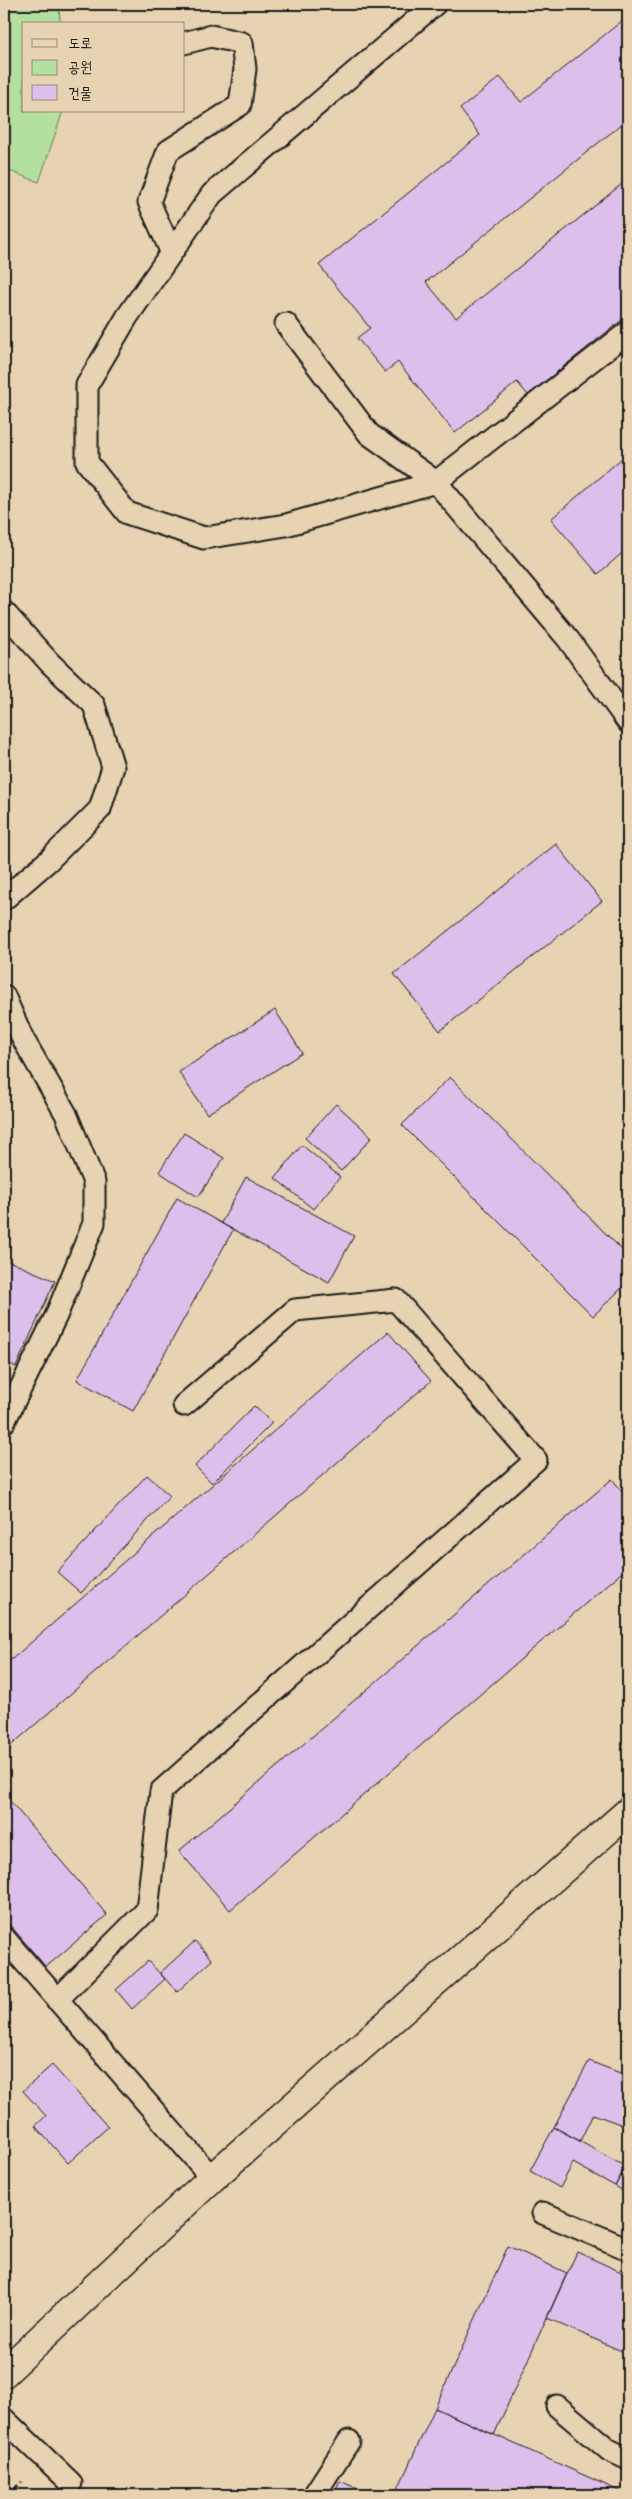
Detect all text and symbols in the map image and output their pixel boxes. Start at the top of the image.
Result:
legend [22,22,185,112]
text: 도로 [68,34,92,56]
text: 공원 [68,58,92,80]
text: 건물 [68,84,92,106]

